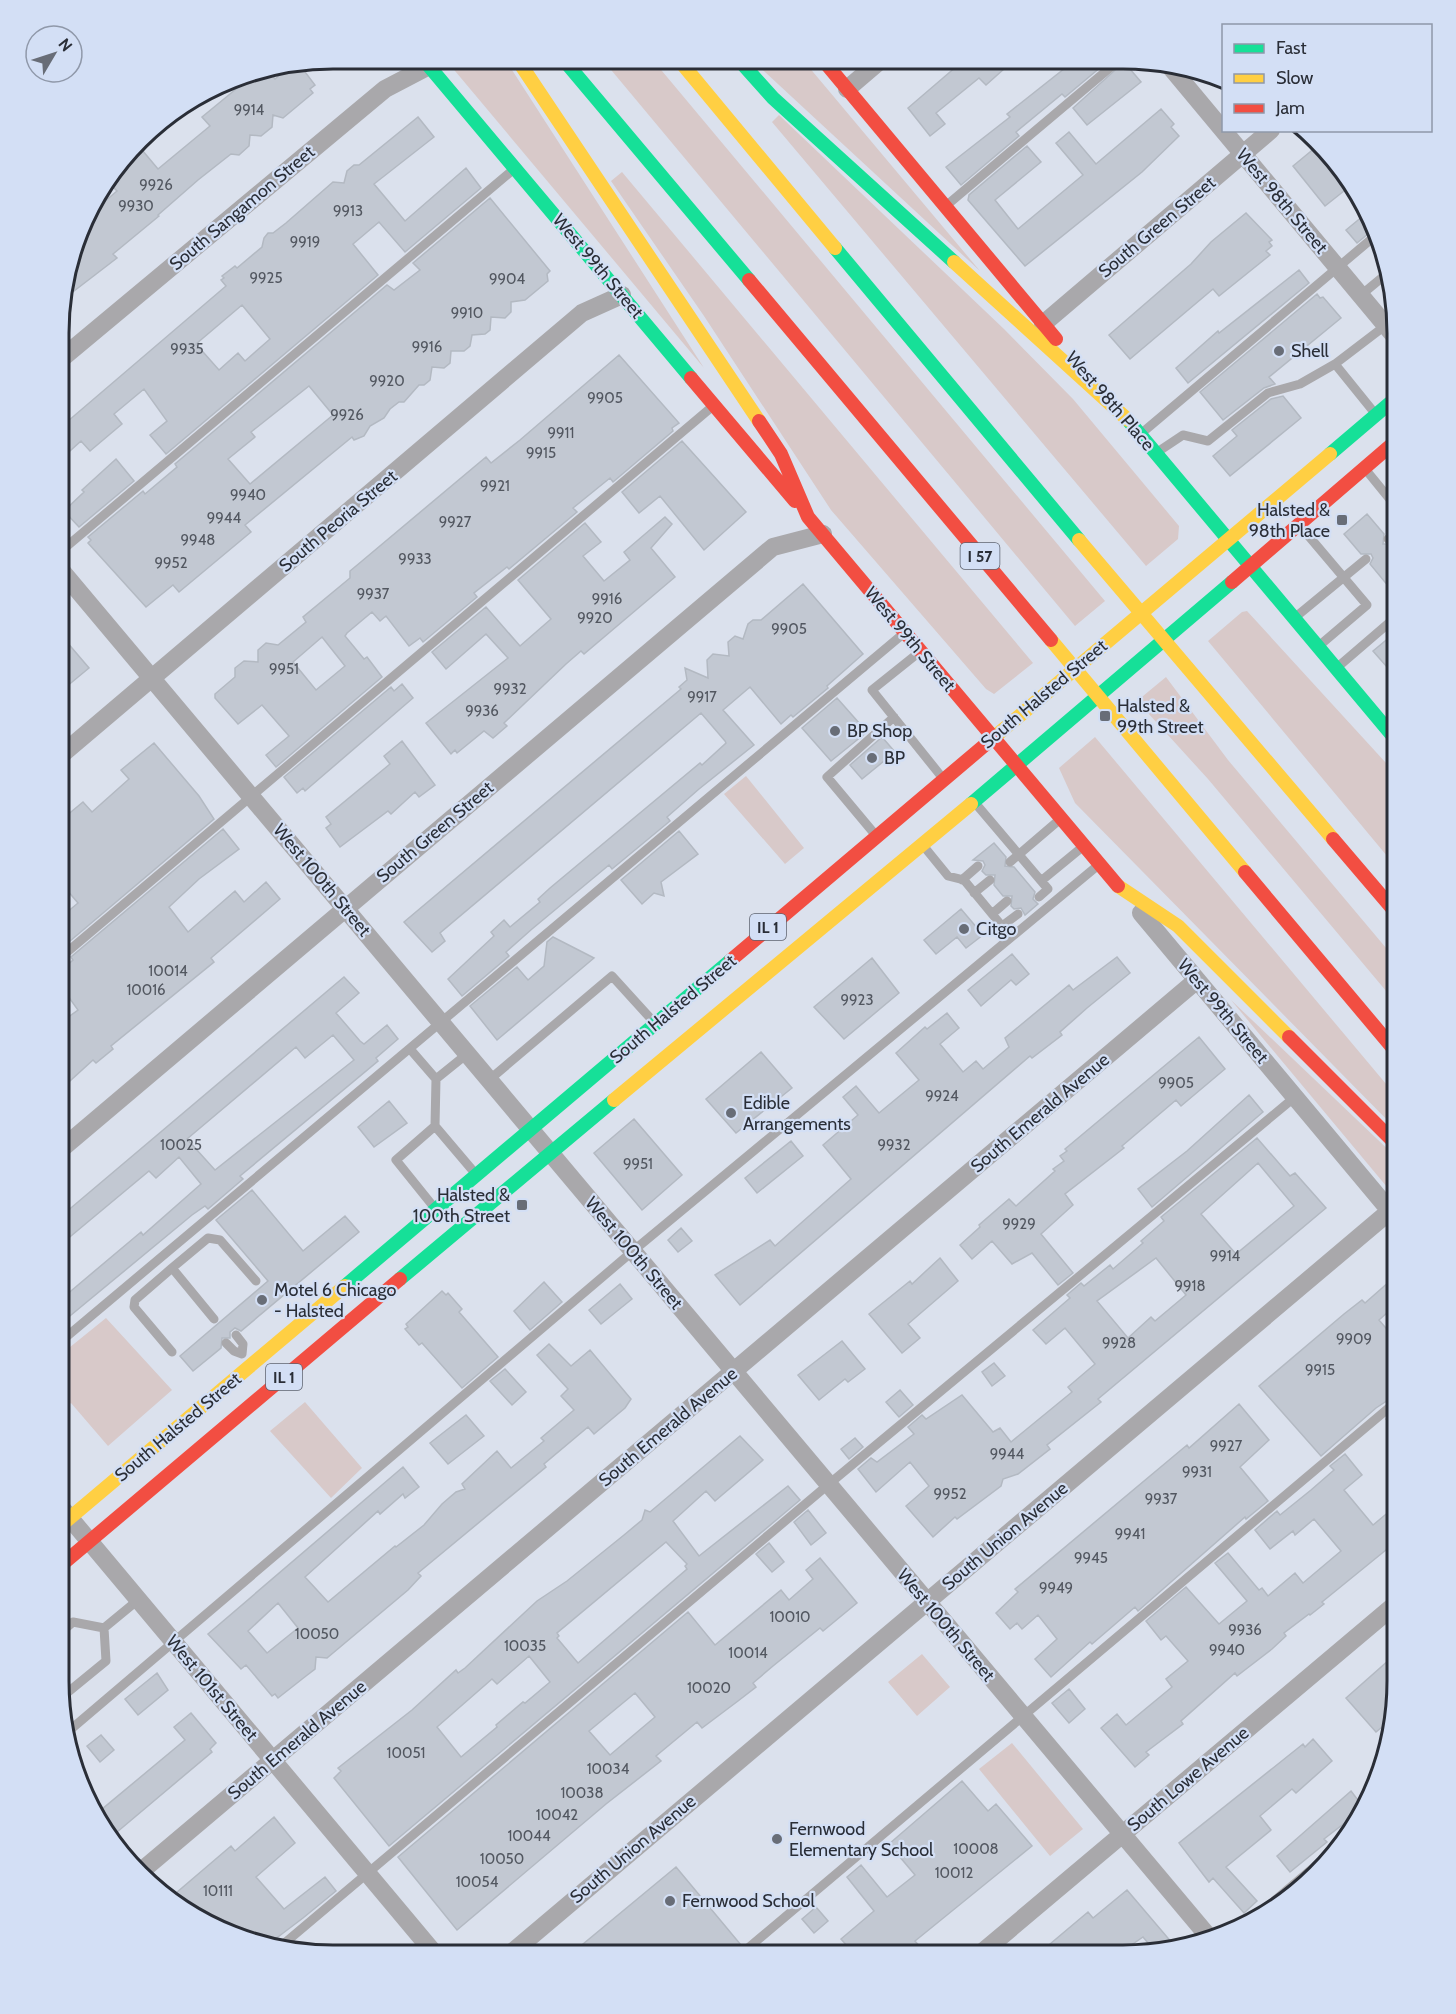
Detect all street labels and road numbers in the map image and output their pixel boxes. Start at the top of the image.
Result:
street label: South Sangamon Street [165,141,319,275]
street label: West 98th Street [1232,144,1332,258]
street label: South Green Street [1094,172,1220,282]
street label: West 99th Street [548,209,648,323]
street label: West 98th Place [1061,347,1159,455]
street label: South Peoria Street [274,465,402,577]
road number: I 57 [960,543,1000,569]
street label: West 99th Street [860,582,960,696]
street label: South Halsted Street [976,635,1112,753]
street label: South Green Street [372,777,498,887]
street label: West 100th Street [268,819,376,941]
road number: IL 1 [750,914,786,940]
street label: South Halsted Street [605,950,741,1068]
street label: West 99th Street [1173,954,1273,1068]
street label: South Emerald Avenue [966,1049,1114,1177]
street label: West 100th Street [580,1192,688,1314]
street label: South Emerald Avenue [594,1363,742,1491]
road number: IL 1 [266,1364,302,1390]
street label: South Halsted Street [110,1368,246,1486]
street label: South Union Avenue [938,1477,1072,1595]
street label: West 100th Street [892,1564,1000,1686]
street label: West 101st Street [161,1631,263,1745]
street label: South Emerald Avenue [223,1676,371,1804]
street label: South Lowe Avenue [1123,1722,1253,1836]
street label: South Union Avenue [566,1790,700,1908]

